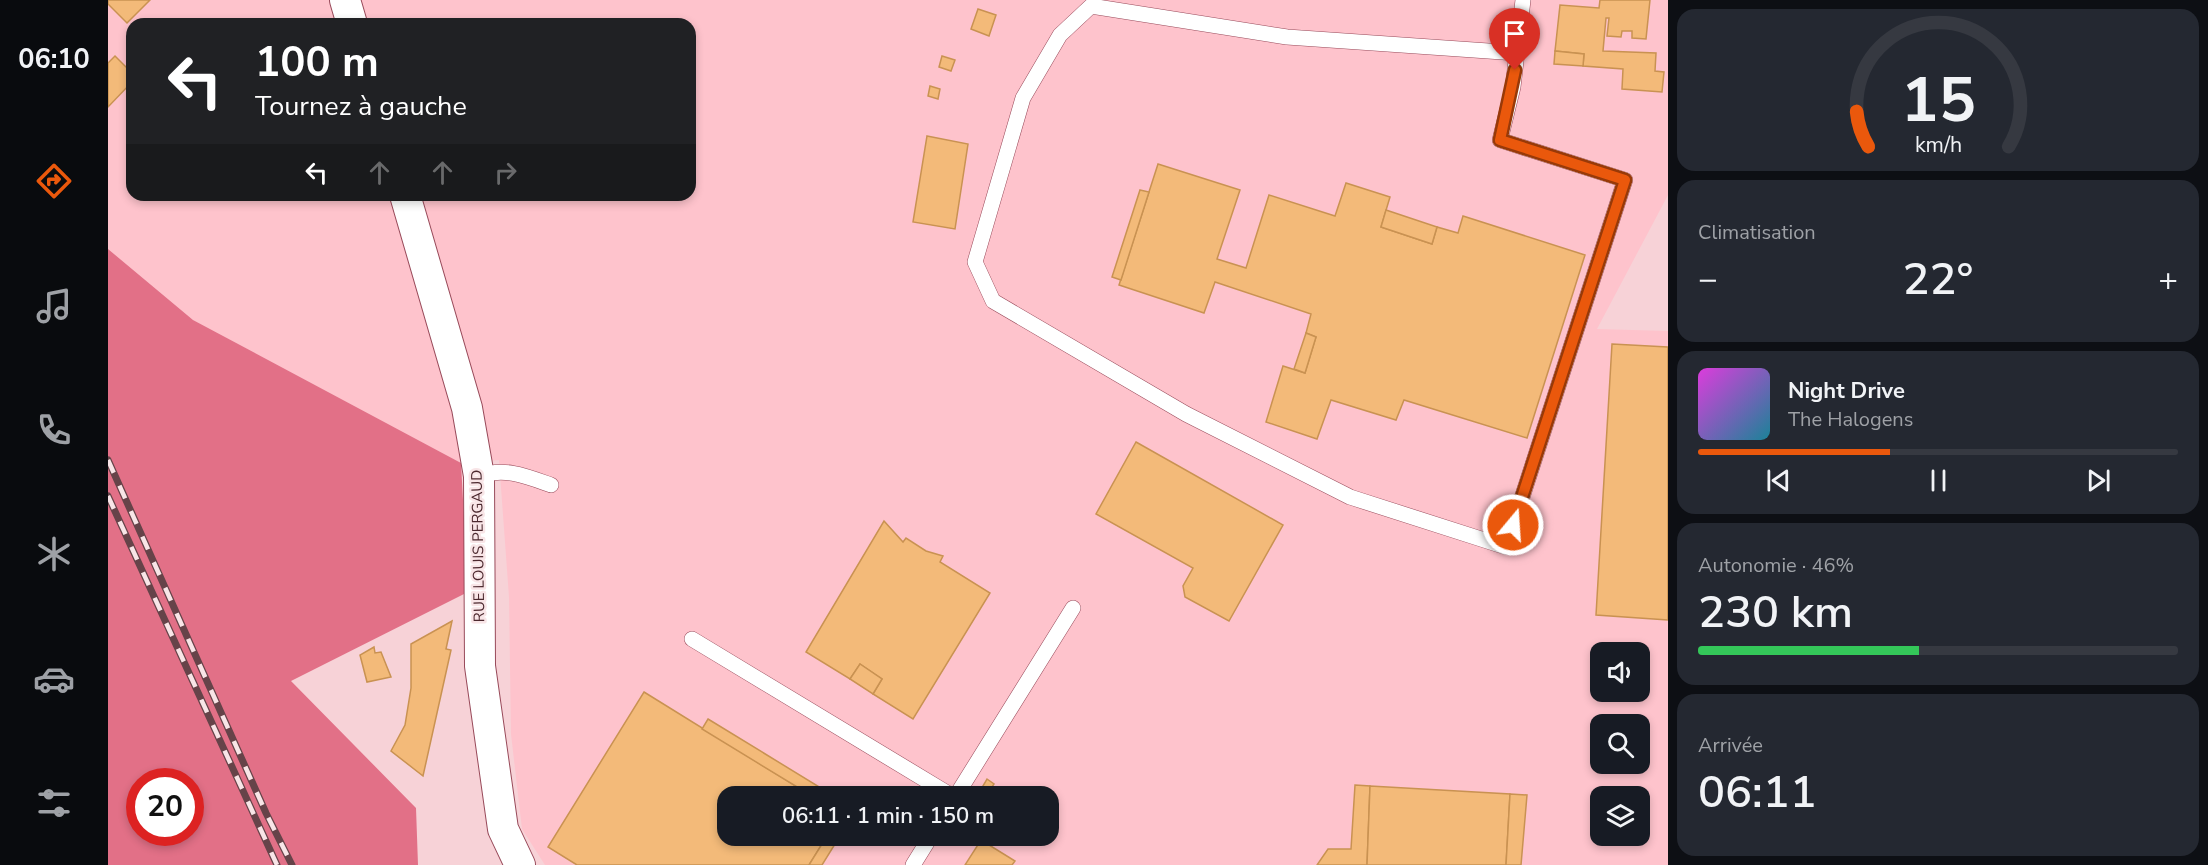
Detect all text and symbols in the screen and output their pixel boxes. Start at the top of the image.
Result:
pin [1489,8,1540,70]
icon: arrive [1498,17,1531,50]
text: 100 m [255,34,379,91]
text: 06:10 [18,41,90,78]
icon: left [156,42,234,120]
text: 15 [1901,58,1975,143]
text: Tournez à gauche [255,88,467,125]
text: km/h [1914,130,1962,160]
icon: left [300,156,333,189]
icon: ahead [363,156,396,189]
icon: ahead [426,156,459,189]
icon: right [489,156,522,189]
icon: directions [33,160,75,202]
text: Climatisation [1698,219,1816,246]
text: 22° [1903,249,1973,310]
text: − [1698,257,1718,302]
text: + [2158,257,2178,302]
icon: music [33,285,75,327]
text: Night Drive [1788,376,1905,406]
text: The Halogens [1788,406,1913,433]
icon: phone [33,409,75,451]
icon: previous [1762,464,1795,497]
icon: pause [1922,464,1955,497]
icon: next [2082,464,2115,497]
street label: RUE LOUIS PERGAUD [467,470,489,622]
position arrow [1481,493,1545,557]
icon: climate [33,533,75,575]
text: Autonomie · 46% [1698,552,1854,579]
text: 230 km [1698,582,1853,643]
map controls [1590,642,1650,846]
button: sound [1590,642,1650,702]
icon: car [33,658,75,700]
button: search [1590,714,1650,774]
text: Arrivée [1698,732,1763,759]
text: 06:11 [1698,762,1817,823]
speed limit sign: 20 [126,768,204,846]
icon: filters [33,782,75,824]
button: layers [1590,786,1650,846]
text: 06:11 · 1 min · 150 m [782,801,994,831]

